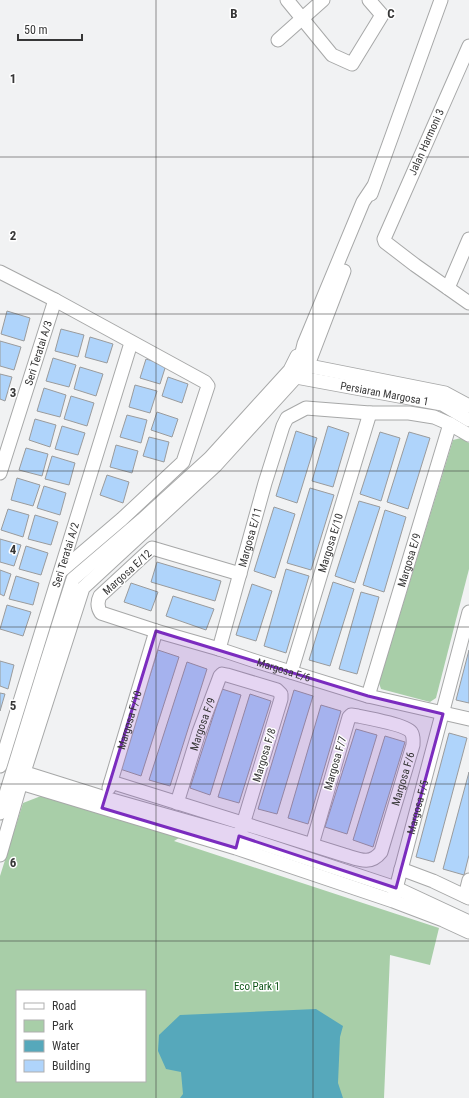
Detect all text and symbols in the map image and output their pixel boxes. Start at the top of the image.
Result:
text: B [230,6,238,21]
text: C [387,6,395,21]
scale bar [18,16,82,42]
text: 50 m [24,23,48,37]
text: 1 [10,71,16,86]
street label: Jalan Harmoni 3 [406,107,447,177]
text: 2 [10,228,17,243]
street label: Seri Teratai A/3 [22,319,55,387]
street label: Persiaran Margosa 1 [339,379,430,408]
text: 3 [10,385,16,400]
street label: Margosa E/11 [236,506,265,569]
street label: Margosa E/10 [316,512,346,574]
street label: Seri Teratai A/2 [50,521,82,589]
street label: Margosa E/9 [395,532,424,589]
text: 4 [10,542,17,557]
street label: Margosa E/12 [100,547,154,598]
street label: Margosa E/6 [255,656,312,685]
street label: Margosa F/10 [115,689,145,751]
street label: Margosa F/9 [188,696,218,752]
text: 5 [10,698,17,713]
street label: Margosa F/8 [250,727,279,784]
street label: Margosa F/7 [322,735,349,792]
street label: Margosa F/6 [389,751,418,807]
street label: Margosa F/5 [405,779,431,836]
text: 6 [10,855,17,870]
park label: Eco Park 1 [234,980,280,993]
legend [16,990,146,1082]
text: Road [52,999,76,1013]
text: Park [52,1019,74,1033]
text: Water [52,1039,80,1053]
text: Building [52,1059,90,1073]

